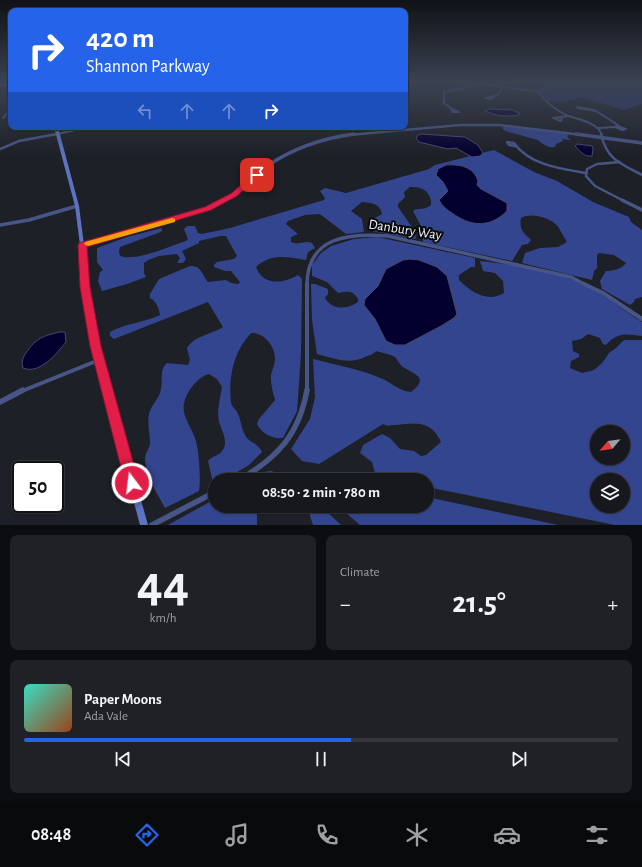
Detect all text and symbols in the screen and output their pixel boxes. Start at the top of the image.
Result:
icon: right [20,24,72,76]
text: 420 m [86,25,155,53]
text: Shannon Parkway [86,58,210,76]
icon: left [134,100,156,122]
icon: ahead [176,100,198,122]
icon: ahead [218,100,240,122]
icon: right [260,100,282,122]
pin [240,158,274,192]
icon: arrive [246,164,268,186]
street label: Danbury Way [367,217,443,243]
north arrow [590,425,630,465]
map controls [590,425,630,513]
speed limit sign: 50 [12,461,64,513]
position arrow [111,462,153,504]
button: layers [590,473,630,513]
text: 08:50 · 2 min · 780 m [262,485,380,500]
text: 44 [137,559,189,611]
text: Climate [340,566,379,579]
text: 21.5° [452,588,506,618]
text: − [340,593,351,615]
text: + [607,593,618,615]
text: km/h [150,612,176,625]
text: Paper Moons [84,692,162,707]
text: Ada Vale [84,710,128,723]
icon: previous [112,748,134,770]
icon: pause [310,748,332,770]
icon: next [508,748,530,770]
icon: directions [133,821,161,849]
icon: music [223,821,251,849]
icon: phone [313,821,341,849]
icon: climate [403,821,431,849]
icon: car [493,821,521,849]
icon: filters [583,821,611,849]
text: 08:48 [31,826,71,844]

